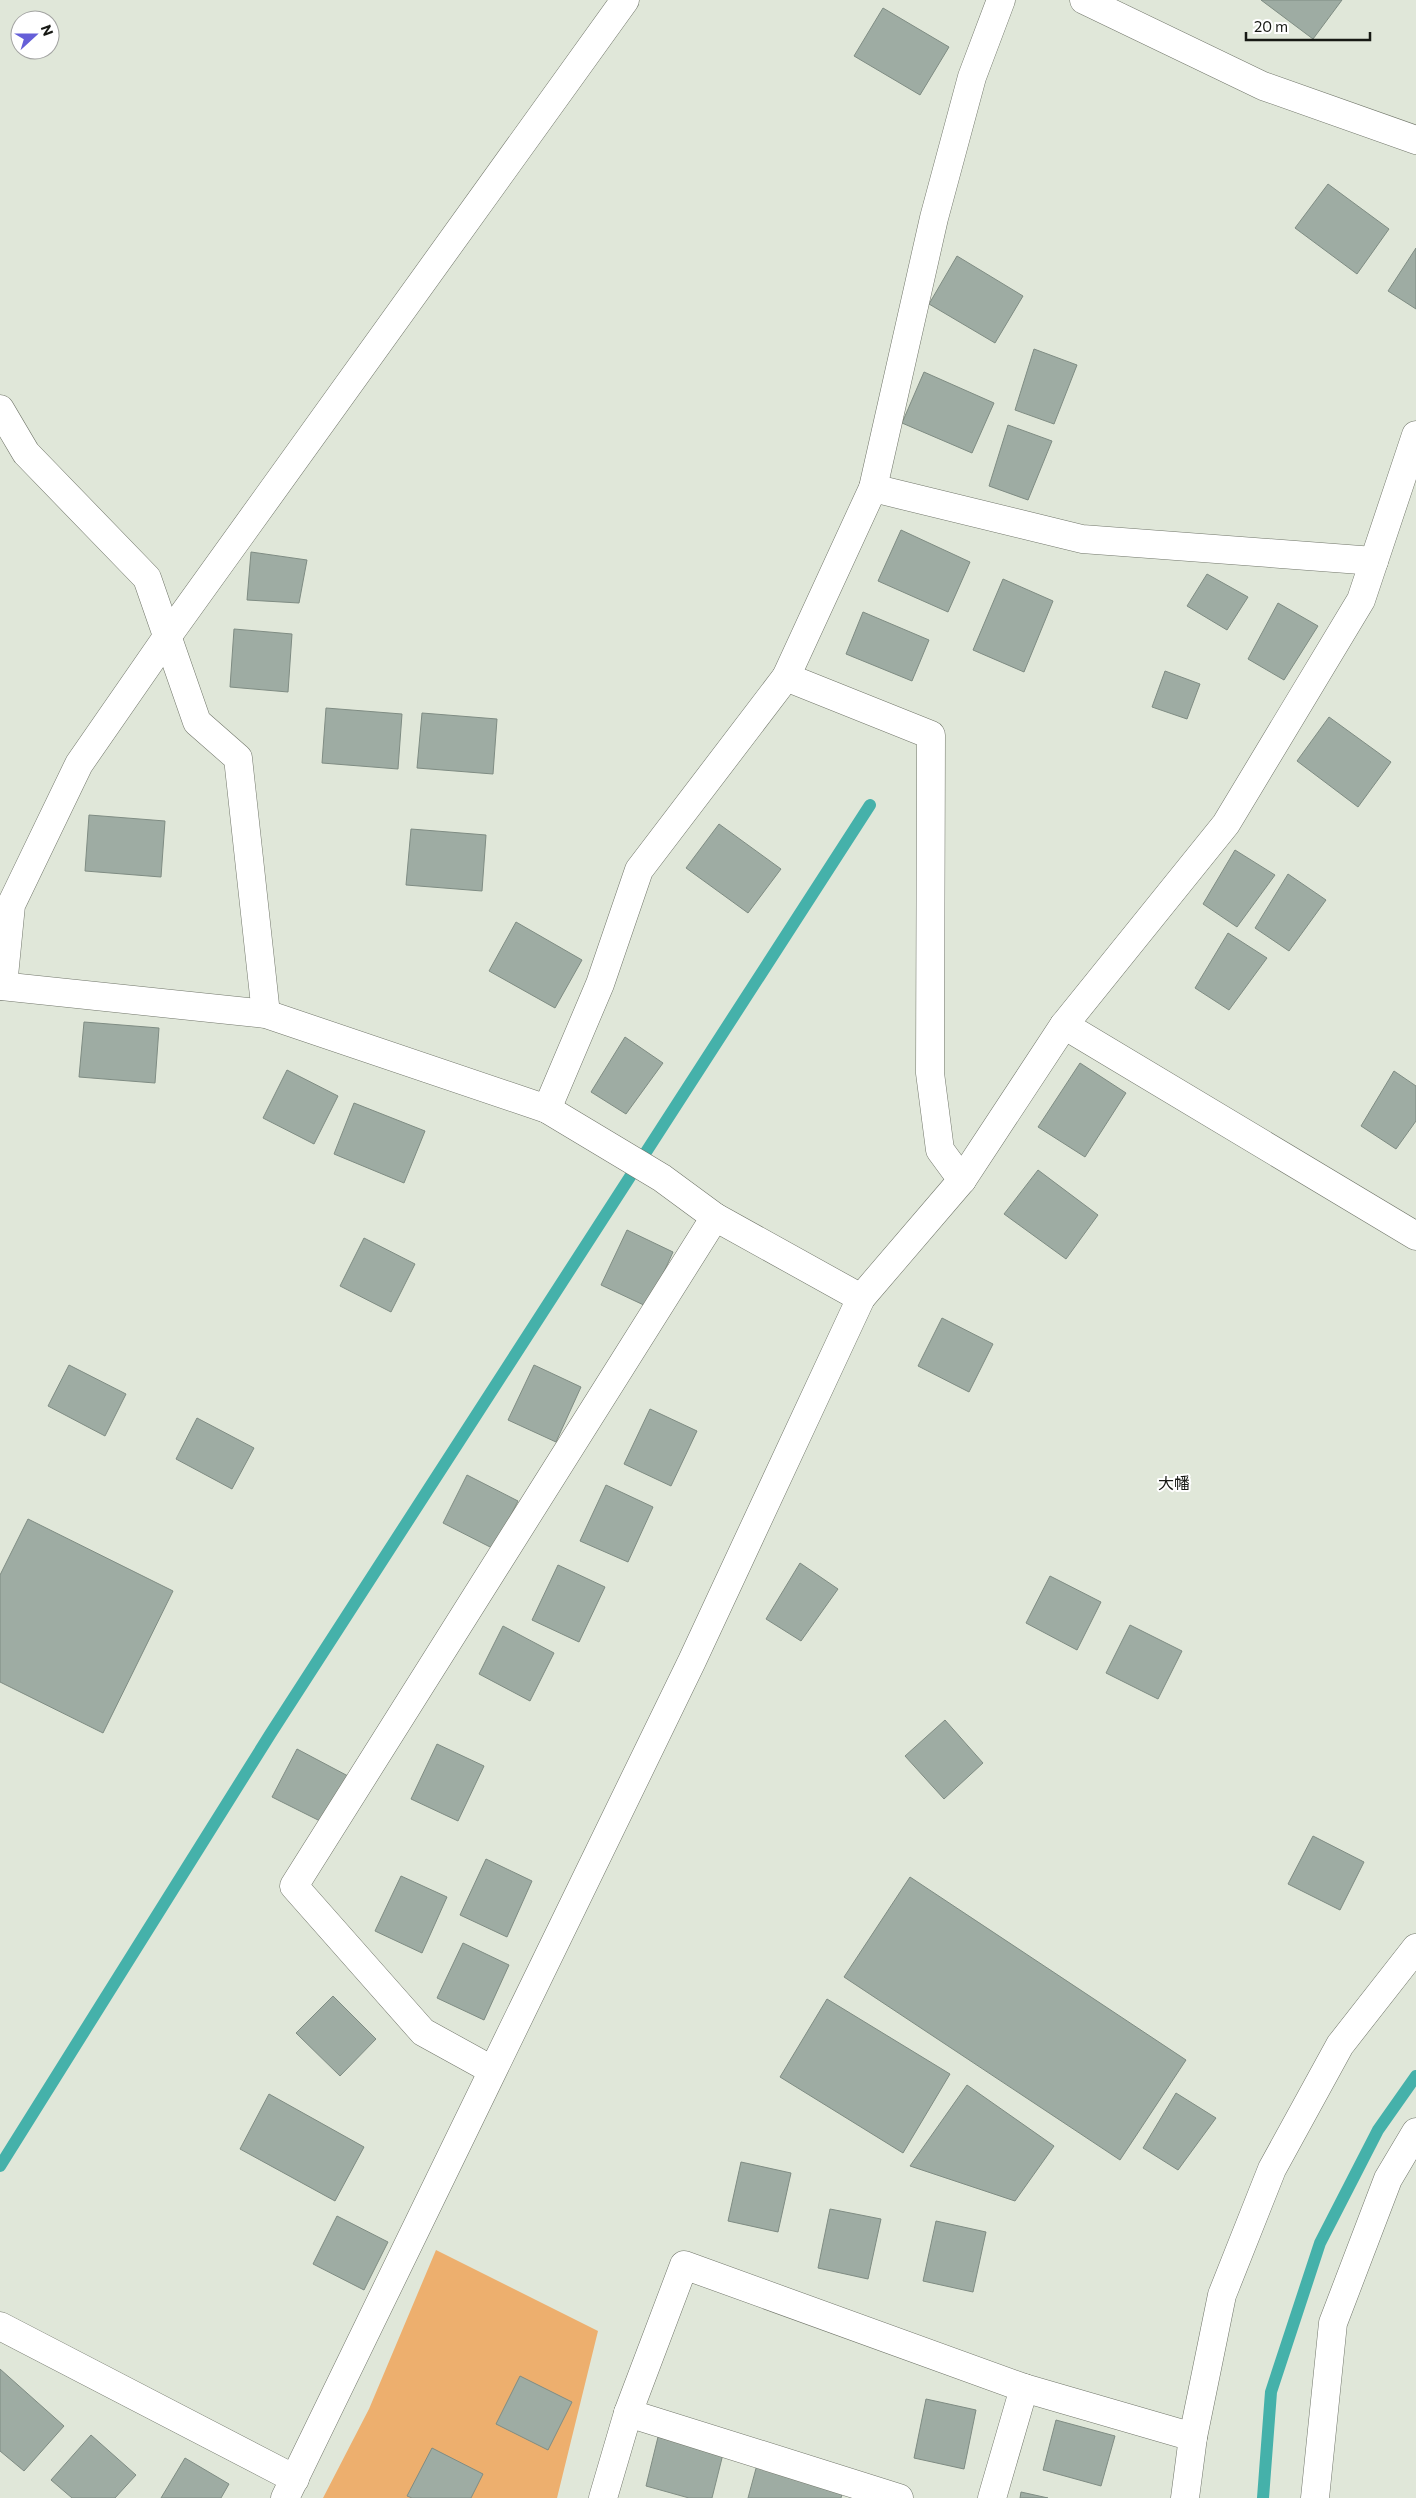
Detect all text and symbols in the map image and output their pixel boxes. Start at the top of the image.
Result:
north arrow [10,10,60,60]
scale bar [1246,10,1370,42]
text: 20 m [1254,17,1288,35]
text: N [38,22,57,38]
district label: 大幡 [1158,1473,1190,1492]

